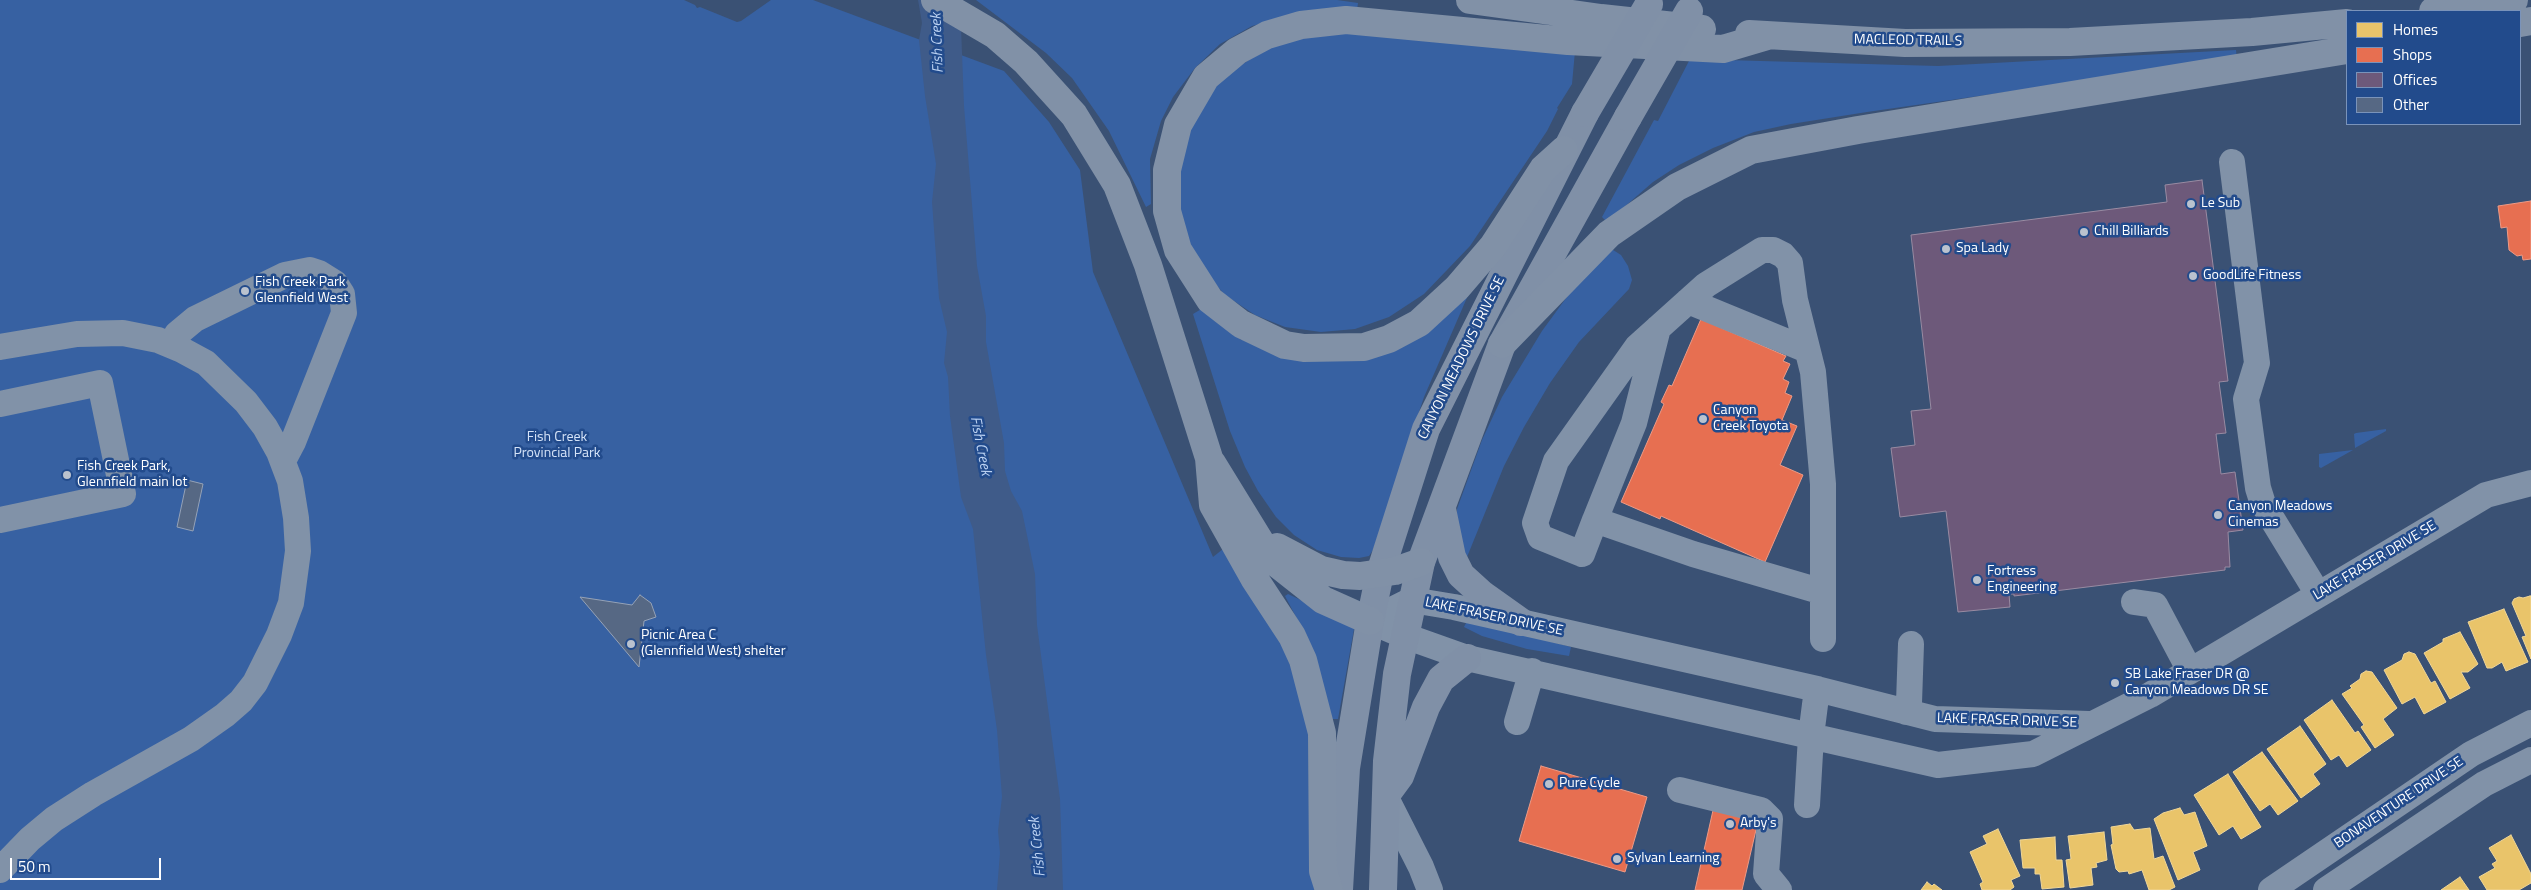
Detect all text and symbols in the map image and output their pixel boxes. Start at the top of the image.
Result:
legend [2346,10,2521,125]
water label: Fish Creek [928,13,948,73]
text: Homes [2393,18,2438,41]
street label: MACLEOD TRAIL S [1854,32,1962,50]
text: Shops [2393,43,2432,66]
text: Offices [2393,68,2437,91]
text: Other [2393,93,2429,116]
place label: Le Sub [2201,196,2240,212]
marker: Le Sub [2185,198,2197,210]
place label: Chill Billiards [2094,224,2169,240]
marker: Chill Billiards [2078,226,2090,238]
place label: Spa Lady [1956,241,2009,257]
marker: Spa Lady [1940,243,1952,255]
place label: GoodLife Fitness [2203,268,2301,284]
marker: GoodLife Fitness [2187,270,2199,282]
street label: CANYON MEADOWS DRIVE SE [1415,274,1509,442]
place label: Fish Creek Park Glennfield West [255,275,348,308]
marker: Fish Creek Park Glennfield West [239,285,251,297]
place label: Canyon Creek Toyota [1713,403,1788,436]
marker: Canyon Creek Toyota [1697,413,1709,425]
water label: Fish Creek [965,415,995,477]
park label: Fish Creek Provincial Park [514,430,600,462]
place label: Fish Creek Park, Glennfield main lot [77,459,187,492]
marker: Fish Creek Park, Glennfield main lot [61,469,73,481]
place label: Canyon Meadows Cinemas [2228,499,2332,532]
marker: Canyon Meadows Cinemas [2212,509,2224,521]
street label: LAKE FRASER DRIVE SE [2310,518,2440,604]
place label: Fortress Engineering [1987,564,2057,596]
marker: Fortress Engineering [1971,574,1983,586]
street label: LAKE FRASER DRIVE SE [1424,594,1564,640]
place label: Picnic Area C (Glennfield West) shelter [641,628,786,660]
marker: Picnic Area C (Glennfield West) shelter [625,638,637,650]
place label: SB Lake Fraser DR @ Canyon Meadows DR SE [2125,667,2268,700]
marker: SB Lake Fraser DR @ Canyon Meadows DR SE [2109,677,2121,689]
street label: LAKE FRASER DRIVE SE [1937,710,2077,732]
street label: BONAVENTURE DRIVE SE [2331,754,2467,852]
place label: Pure Cycle [1559,776,1620,792]
marker: Pure Cycle [1543,778,1555,790]
water label: Fish Creek [1026,816,1050,878]
place label: Arby's [1740,816,1777,832]
marker: Arby's [1724,818,1736,830]
scale bar [12,848,164,880]
place label: Sylvan Learning [1627,851,1720,867]
marker: Sylvan Learning [1611,853,1623,865]
text: 50 m [18,855,51,878]

